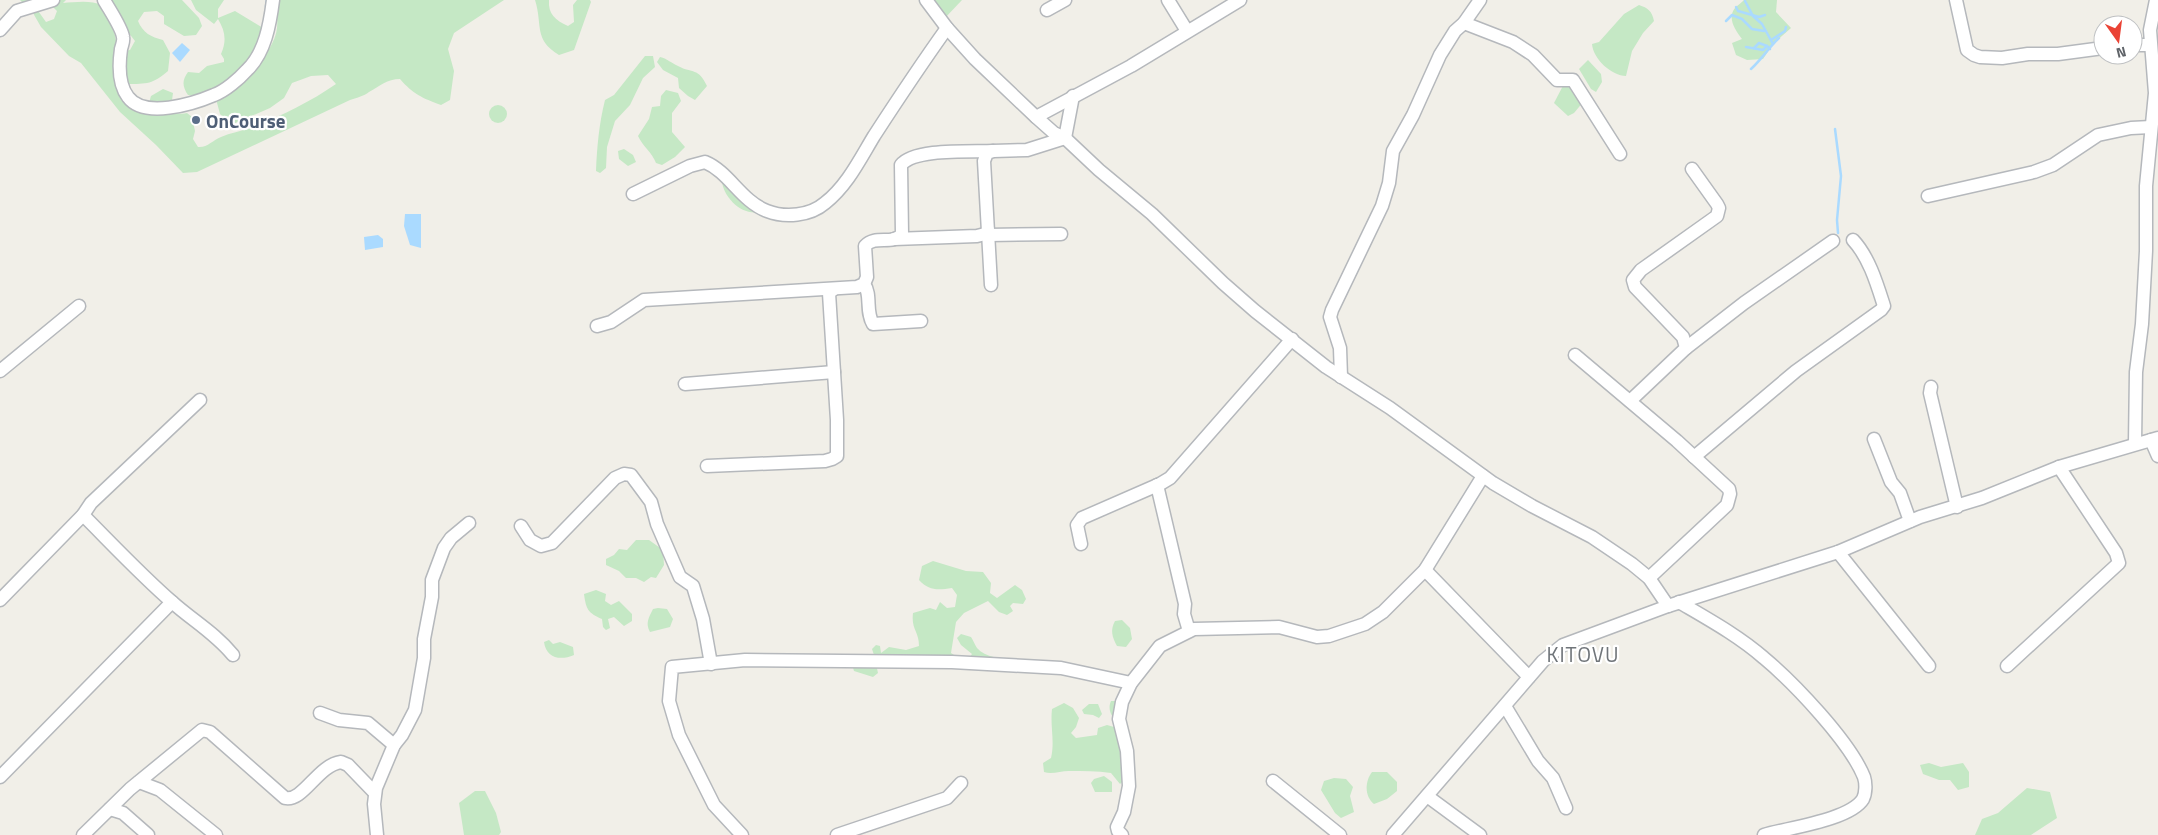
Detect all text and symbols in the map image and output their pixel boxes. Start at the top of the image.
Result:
north arrow [2093,15,2143,65]
text: N [2114,42,2129,64]
place label: OnCourse [206,106,286,135]
marker: OnCourse [190,114,202,126]
district label: KITOVU [1546,638,1620,670]

